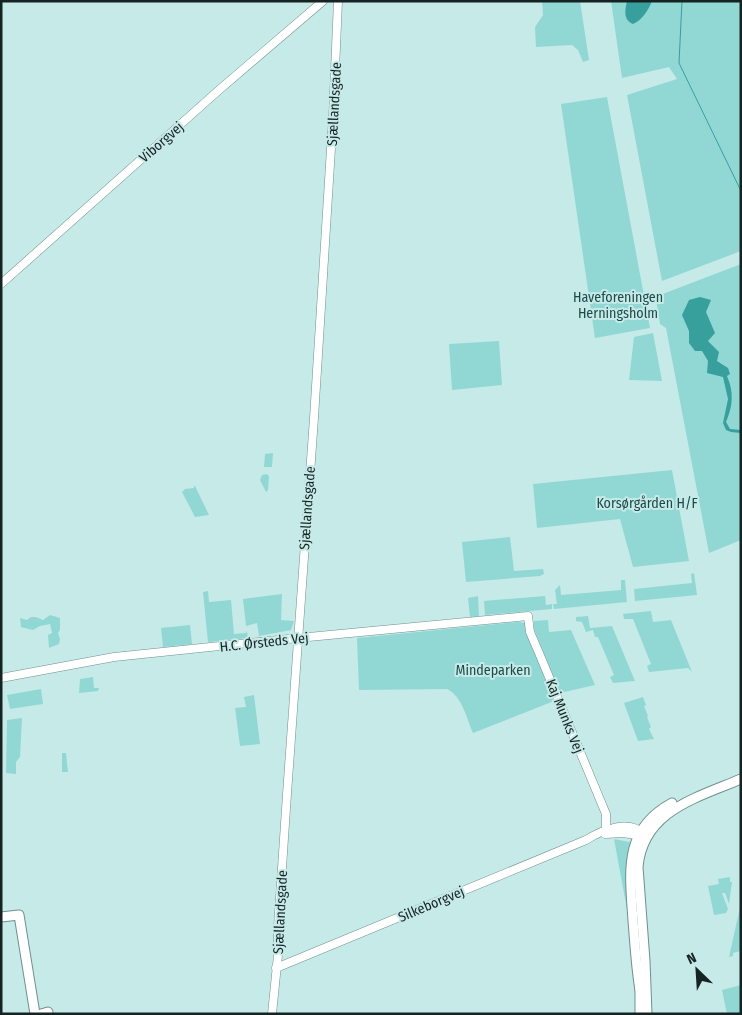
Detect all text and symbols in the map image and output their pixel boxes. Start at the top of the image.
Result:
street label: Sjællandsgade [324,62,345,146]
street label: Viborgvej [136,118,187,166]
park label: Haveforeningen Herningsholm [573,289,663,322]
street label: Sjællandsgade [296,466,319,550]
park label: Korsørgården H/F [596,495,698,512]
street label: H.C. Ørsteds Vej [219,629,309,656]
park label: Mindeparken [455,662,531,679]
street label: Kaj Munks Vej [542,677,587,756]
street label: Sjællandsgade [270,870,291,954]
street label: Silkeborgvej [396,883,467,926]
north arrow [672,945,722,995]
text: N [684,949,699,968]

